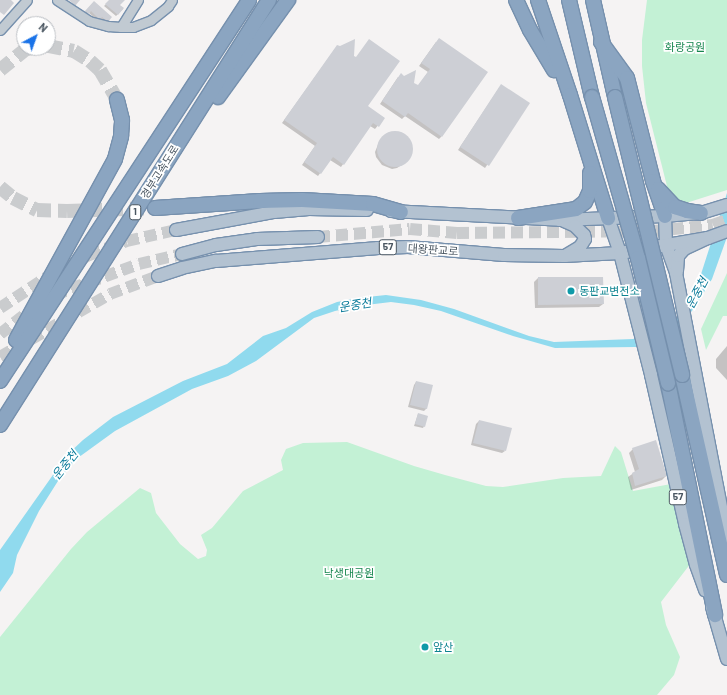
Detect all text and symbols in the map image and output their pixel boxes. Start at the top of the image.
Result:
north arrow [16,16,56,56]
text: N [37,20,51,35]
park label: 화랑공원 [665,40,705,54]
street label: 경부고속도로 [138,143,182,201]
road number: 1 [129,204,141,220]
road number: 57 [378,239,398,255]
street label: 대왕판교로 [407,242,459,258]
water label: 운중천 [683,275,711,311]
place label: 동판교변전소 [579,284,640,298]
marker: 동판교변전소 [566,286,576,296]
water label: 운중천 [338,295,372,315]
water label: 운중천 [49,448,81,482]
road number: 57 [668,489,688,505]
park label: 낙생대공원 [324,566,374,580]
place label: 앞산 [433,640,453,654]
marker: 앞산 [420,642,430,652]

